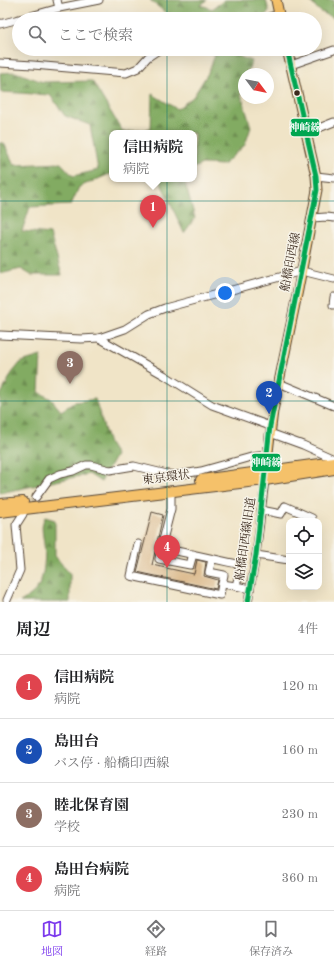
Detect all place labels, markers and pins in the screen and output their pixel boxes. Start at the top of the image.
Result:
unlabelled marker [292,88,302,98]
pin: 1 [140,195,166,228]
pin: 3 [57,351,83,384]
pin: 2 [256,381,282,414]
pin: 4 [154,535,180,568]

